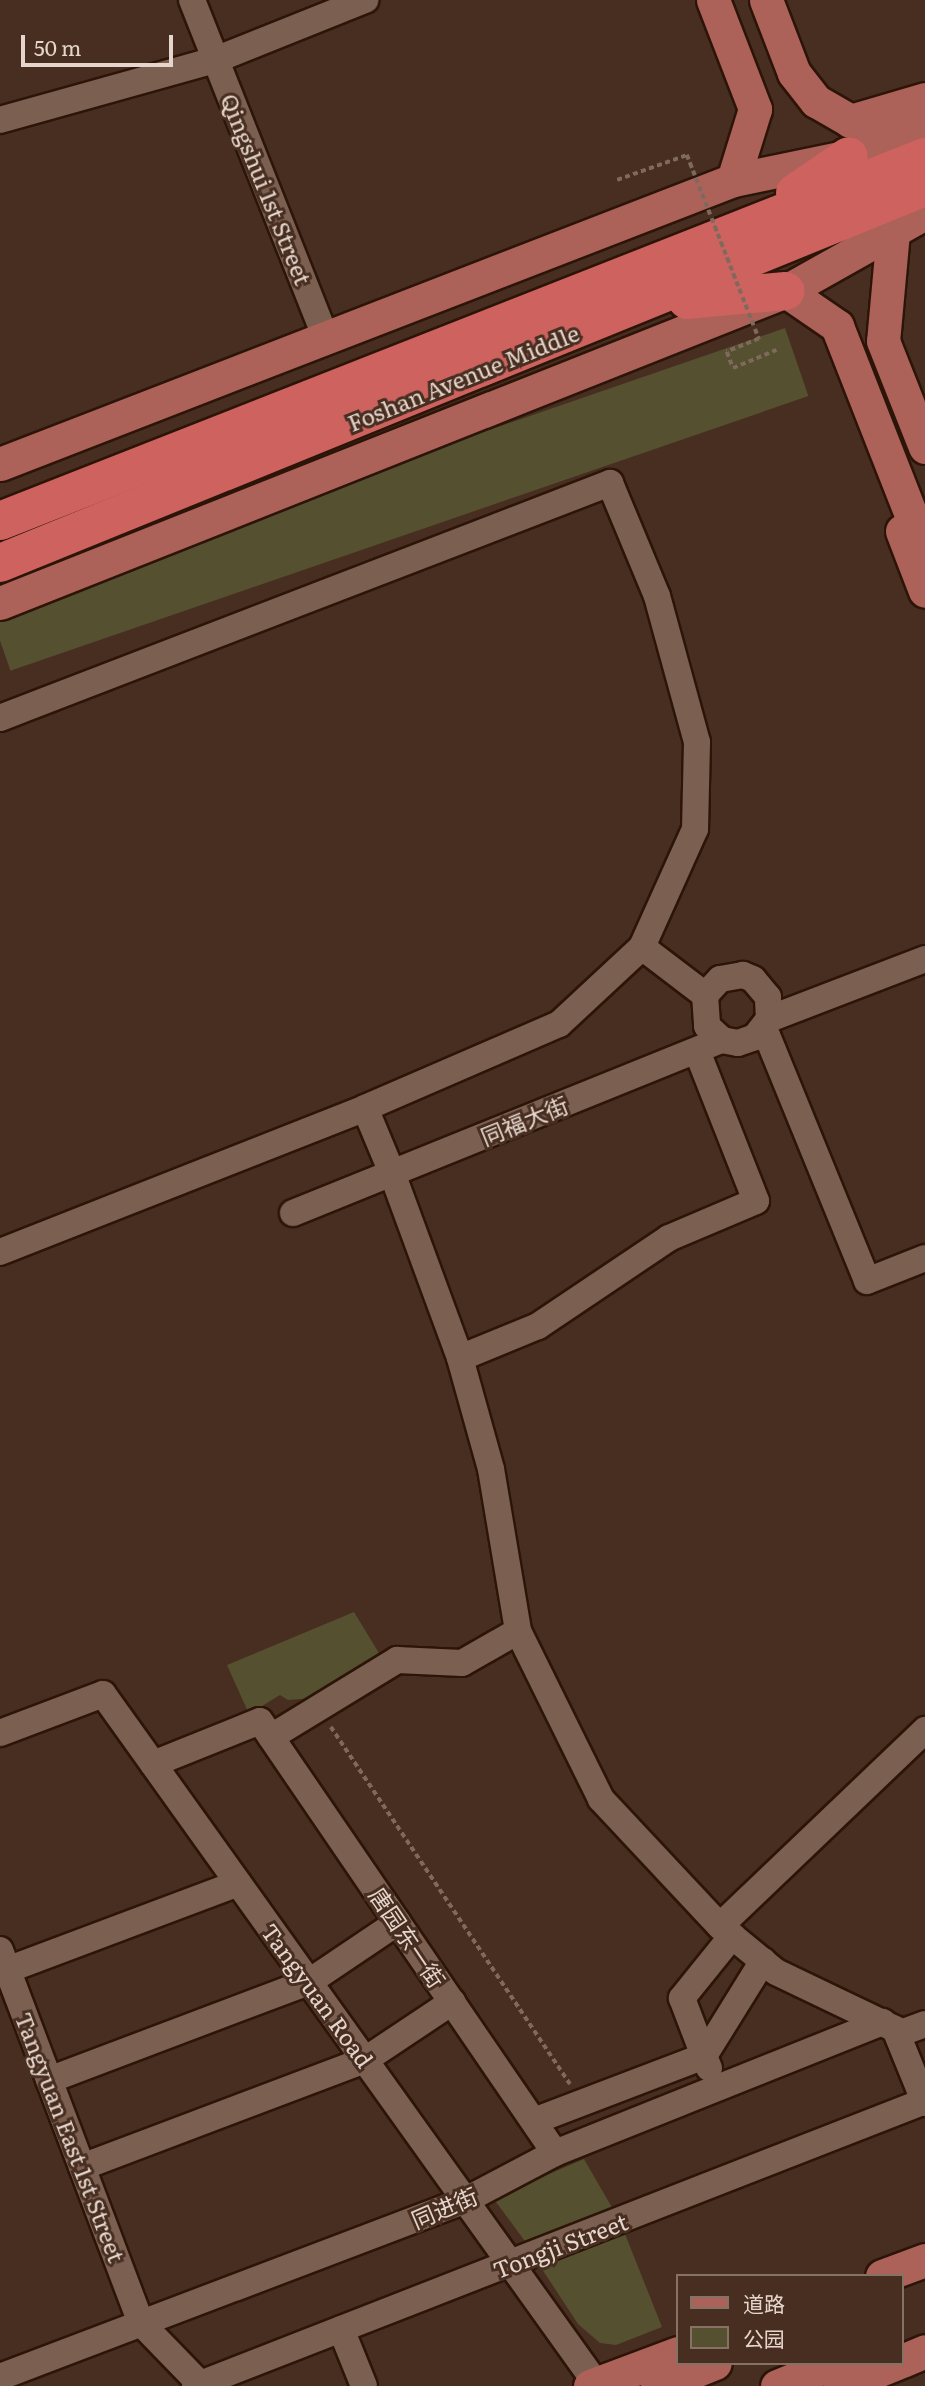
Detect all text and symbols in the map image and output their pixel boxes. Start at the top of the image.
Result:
scale bar [24,21,177,65]
text: 50 m [34,31,81,62]
street label: Qingshui 1st Street [216,89,318,289]
street label: Foshan Avenue Middle [343,318,583,436]
street label: 同福大街 [476,1090,572,1150]
street label: 唐园东一街 [364,1882,452,1992]
street label: Tangyuan Road [257,1918,379,2072]
street label: Tangyuan East 1st Street [11,2008,131,2266]
street label: 同进街 [407,2181,481,2233]
street label: Tongji Street [489,2207,631,2283]
legend [676,2274,904,2365]
text: 道路 [743,2287,785,2318]
text: 公园 [743,2322,785,2353]

